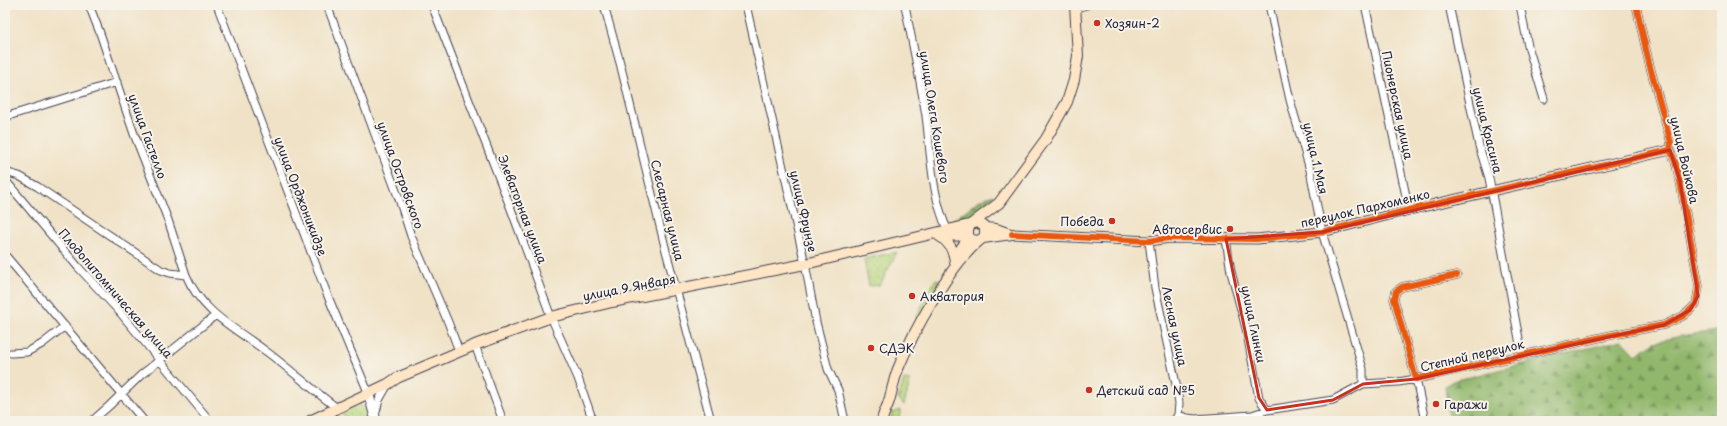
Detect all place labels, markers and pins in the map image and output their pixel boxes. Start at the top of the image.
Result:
place label: Хозяин-2 [1105,14,1160,32]
marker: Хозяин-2 [1092,18,1102,28]
place label: Победа [1060,212,1105,230]
marker: Победа [1107,216,1117,226]
place label: Автосервис [1152,220,1222,238]
marker: Автосервис [1225,224,1235,234]
place label: Акватория [920,287,984,305]
marker: Акватория [907,291,917,301]
place label: СДЭК [879,339,914,357]
marker: СДЭК [866,343,876,353]
place label: Детский сад №5 [1096,381,1195,399]
marker: Детский сад №5 [1084,385,1094,395]
place label: Гаражи [1444,395,1488,413]
marker: Гаражи [1431,399,1441,409]

